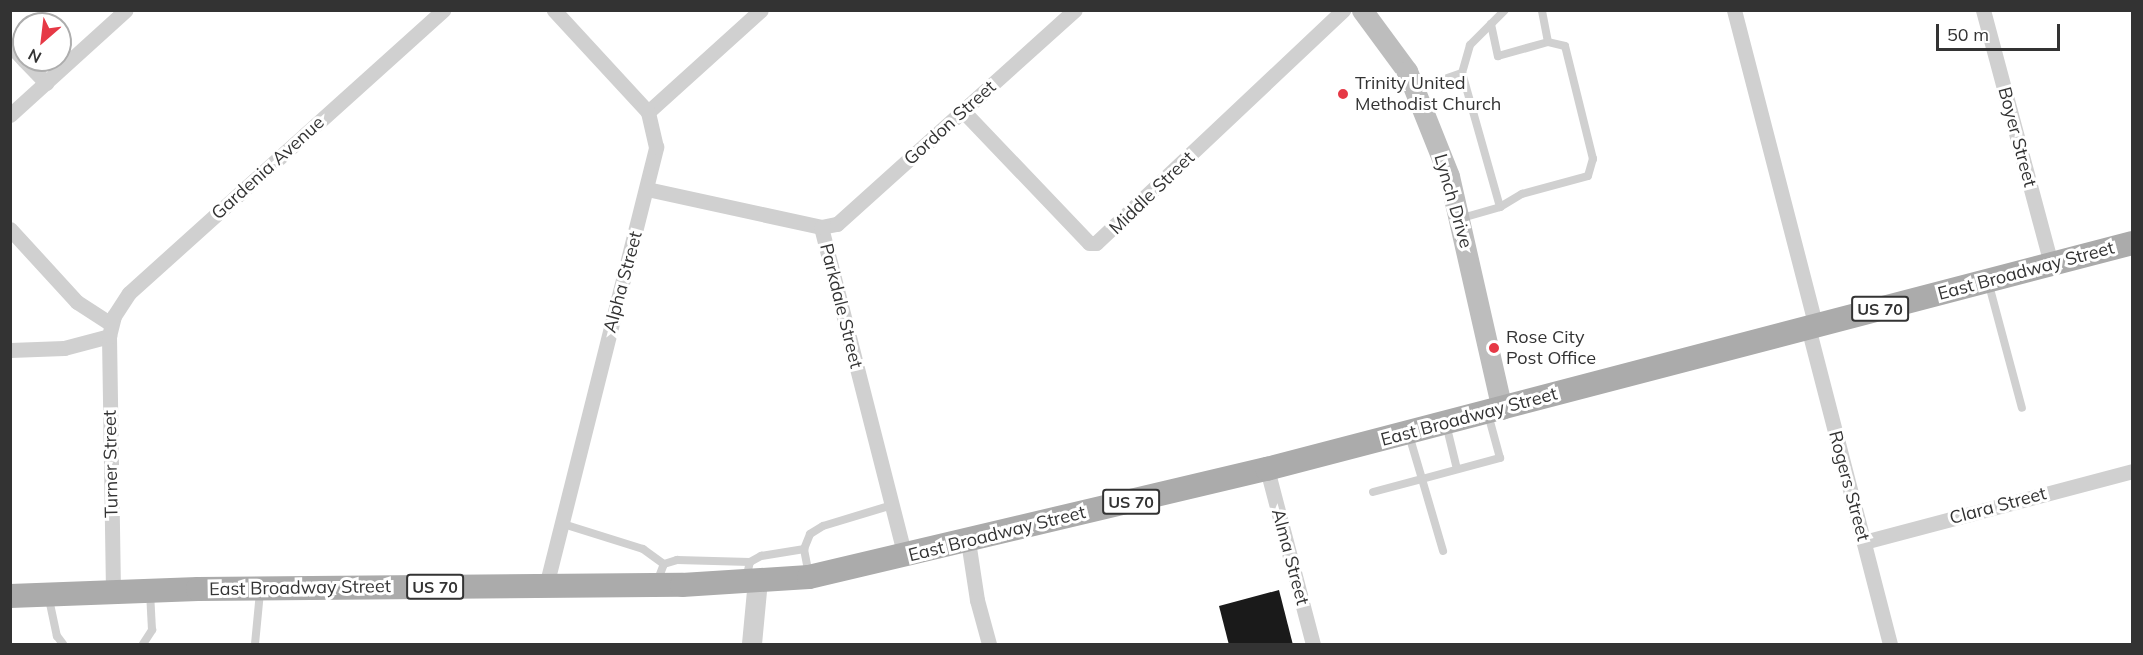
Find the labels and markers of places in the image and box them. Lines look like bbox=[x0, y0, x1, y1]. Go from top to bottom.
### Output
place label: Trinity United Methodist Church bbox=[1355, 73, 1501, 116]
marker: Trinity United Methodist Church bbox=[1336, 87, 1350, 101]
place label: Rose City Post Office bbox=[1506, 327, 1596, 370]
marker: Rose City Post Office bbox=[1487, 341, 1501, 355]

